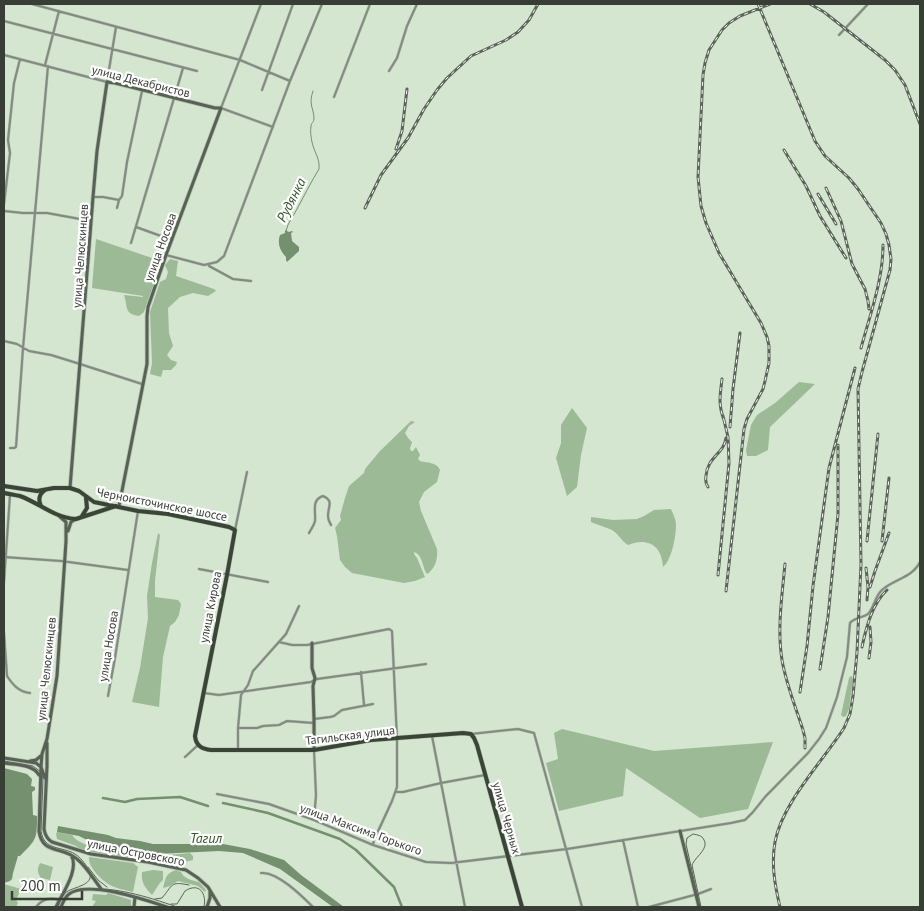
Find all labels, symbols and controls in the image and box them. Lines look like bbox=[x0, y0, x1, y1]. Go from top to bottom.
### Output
street label: улица Декабристов bbox=[90, 62, 192, 100]
water label: Рудянка bbox=[272, 175, 310, 225]
street label: улица Челюскинцев bbox=[69, 203, 91, 309]
street label: улица Носова bbox=[141, 211, 179, 283]
street label: Черноисточинское шоссе bbox=[95, 484, 229, 524]
street label: улица Кирова bbox=[196, 570, 224, 644]
street label: улица Носова bbox=[95, 609, 121, 683]
street label: улица Челюскинцев bbox=[33, 616, 59, 722]
street label: Тагильская улица bbox=[304, 722, 396, 748]
street label: улица Черных bbox=[490, 780, 524, 856]
street label: улица Максима Горького bbox=[298, 800, 424, 858]
water label: Тагил bbox=[190, 829, 222, 847]
street label: улица Островского bbox=[86, 835, 186, 869]
scale bar bbox=[12, 868, 82, 900]
text: 200 m bbox=[20, 876, 61, 895]

